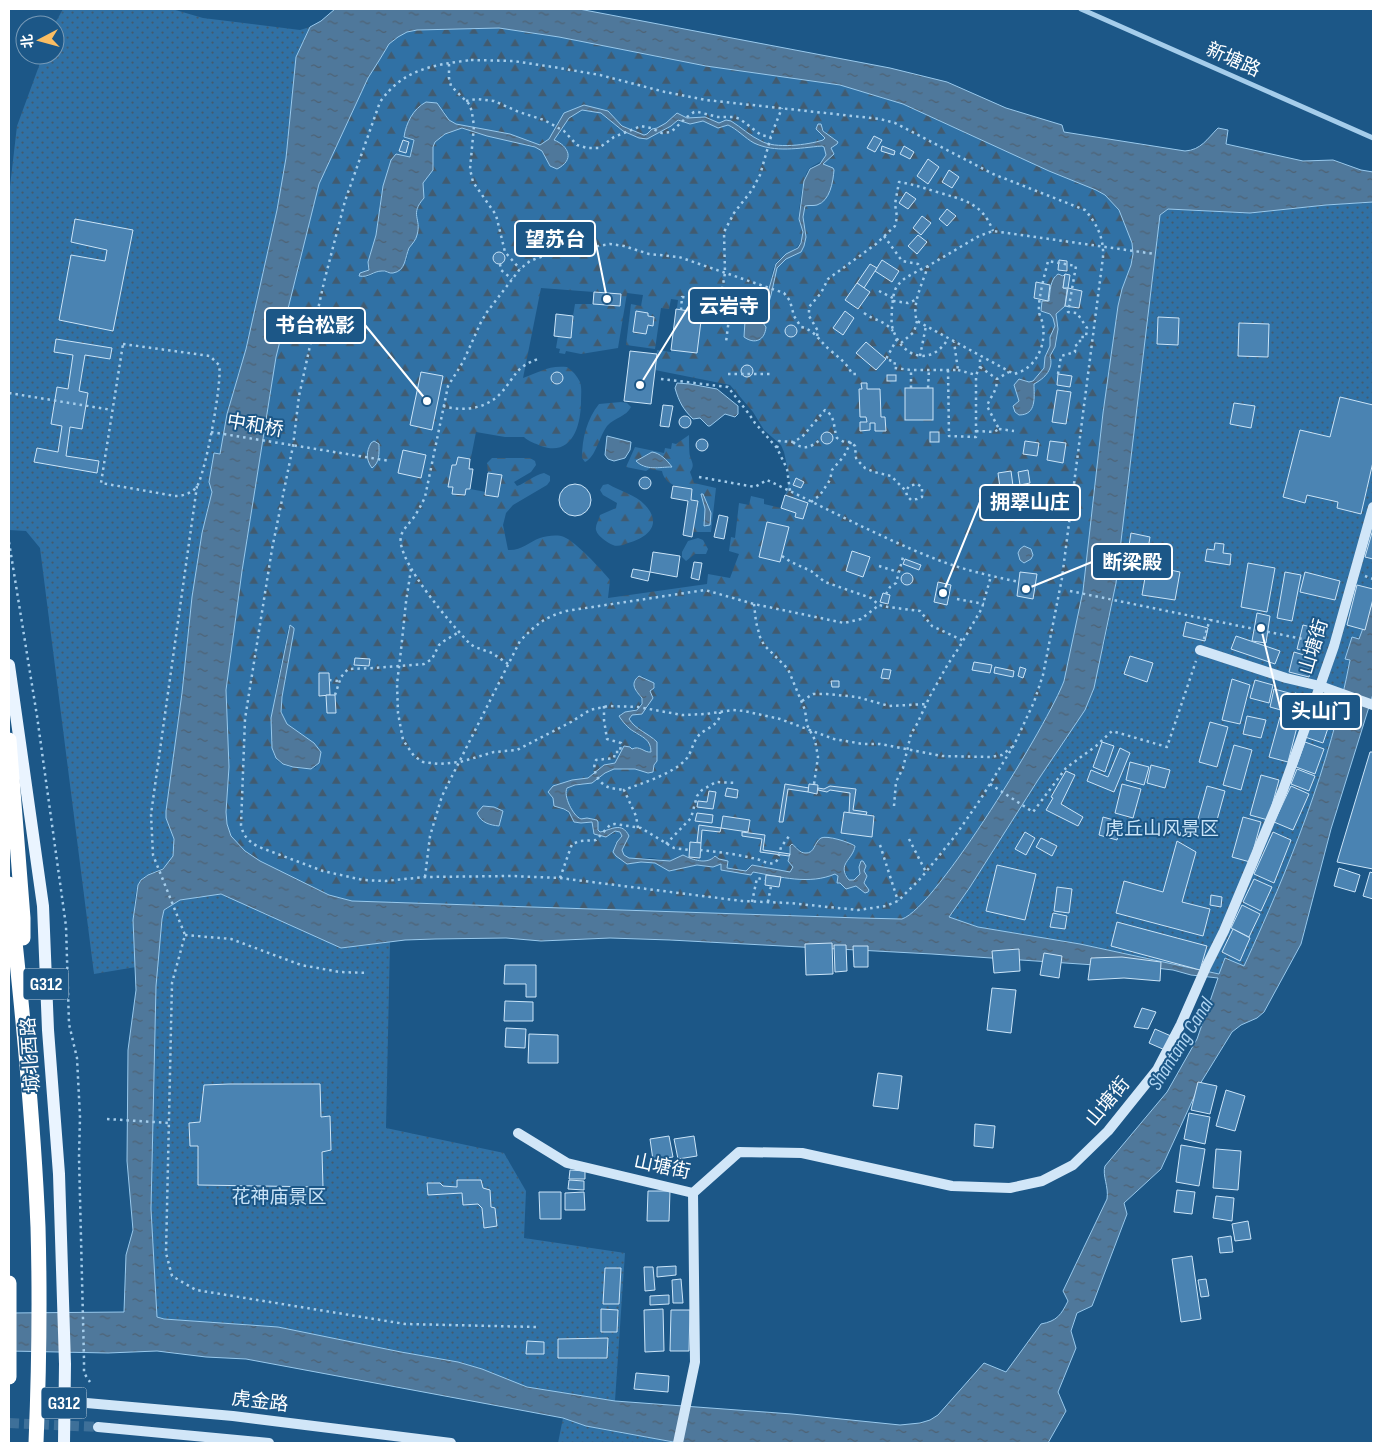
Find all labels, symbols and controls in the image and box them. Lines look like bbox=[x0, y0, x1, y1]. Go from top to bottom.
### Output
north arrow bbox=[15, 15, 65, 65]
text: 北 bbox=[18, 33, 37, 49]
street label: 新塘路 bbox=[1202, 38, 1264, 82]
callout: 望苏台 bbox=[515, 221, 595, 256]
text: 望苏台 bbox=[525, 228, 585, 252]
callout: 云岩寺 bbox=[689, 288, 769, 323]
text: 云岩寺 bbox=[699, 295, 759, 319]
callout: 书台松影 bbox=[265, 308, 365, 343]
text: 书台松影 bbox=[275, 314, 355, 338]
street label: 中和桥 bbox=[225, 410, 285, 442]
callout: 拥翠山庄 bbox=[980, 485, 1080, 520]
text: 拥翠山庄 bbox=[990, 491, 1070, 515]
callout: 断梁殿 bbox=[1092, 544, 1172, 579]
text: 断梁殿 bbox=[1102, 551, 1162, 575]
street label: 山塘街 bbox=[1295, 616, 1333, 678]
callout: 头山门 bbox=[1281, 694, 1361, 729]
text: 头山门 bbox=[1291, 700, 1351, 724]
park label: 虎丘山风景区 bbox=[1105, 818, 1219, 841]
road number: G312 bbox=[23, 969, 68, 1000]
water label: Shantang Canal bbox=[1143, 992, 1220, 1095]
street label: 城北西路 bbox=[17, 1016, 45, 1094]
street label: 山塘街 bbox=[1081, 1073, 1135, 1131]
street label: 山塘街 bbox=[632, 1150, 692, 1184]
park label: 花神庙景区 bbox=[231, 1186, 327, 1209]
street label: 虎金路 bbox=[230, 1387, 290, 1417]
road number: G312 bbox=[42, 1388, 86, 1419]

